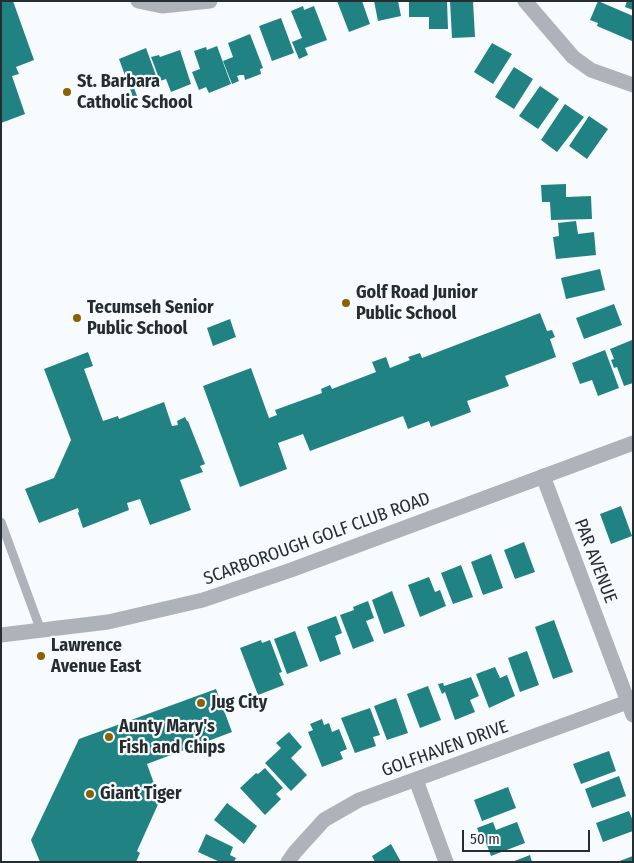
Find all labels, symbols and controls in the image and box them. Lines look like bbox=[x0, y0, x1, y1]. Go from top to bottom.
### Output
place label: St. Barbara Catholic School bbox=[77, 71, 193, 114]
marker: St. Barbara Catholic School bbox=[61, 86, 73, 98]
place label: Golf Road Junior Public School bbox=[356, 282, 477, 324]
place label: Tecumseh Senior Public School bbox=[87, 297, 214, 340]
marker: Golf Road Junior Public School bbox=[340, 297, 352, 309]
marker: Tecumseh Senior Public School bbox=[71, 312, 83, 324]
street label: SCARBOROUGH GOLF CLUB ROAD bbox=[201, 488, 433, 590]
street label: PAR AVENUE bbox=[569, 516, 621, 606]
place label: Lawrence Avenue East bbox=[51, 635, 141, 678]
marker: Lawrence Avenue East bbox=[35, 650, 47, 662]
place label: Jug City bbox=[211, 692, 267, 714]
marker: Jug City bbox=[195, 697, 207, 709]
place label: Aunty Mary's Fish and Chips bbox=[119, 716, 225, 759]
street label: GOLFHAVEN DRIVE bbox=[379, 716, 511, 782]
marker: Aunty Mary's Fish and Chips bbox=[103, 731, 115, 743]
place label: Giant Tiger bbox=[100, 783, 181, 805]
marker: Giant Tiger bbox=[84, 788, 96, 800]
scale bar bbox=[464, 820, 592, 852]
text: 50 m bbox=[470, 830, 500, 848]

